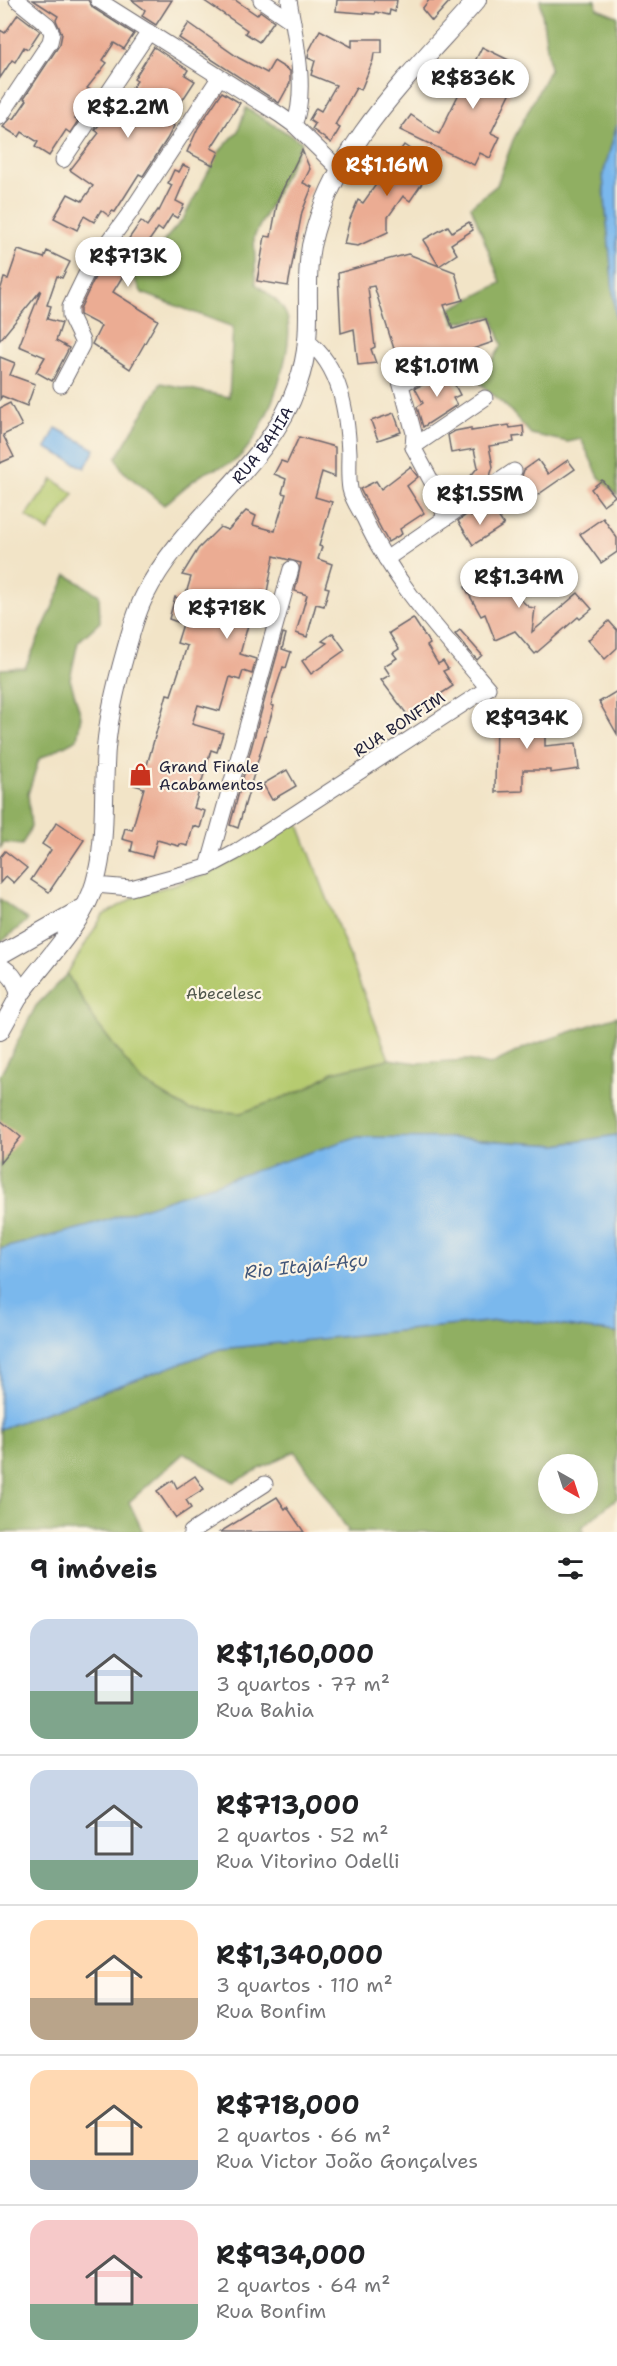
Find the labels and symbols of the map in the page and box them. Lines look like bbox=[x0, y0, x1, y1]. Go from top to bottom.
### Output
pin: R$836K bbox=[424, 59, 522, 110]
pin: R$2.2M bbox=[79, 88, 177, 139]
pin: R$1.16M bbox=[332, 146, 442, 197]
pin: R$713K bbox=[79, 237, 177, 288]
pin: R$1.01M bbox=[382, 347, 492, 398]
street label: RUA BAHIA bbox=[227, 403, 298, 488]
pin: R$1.55M bbox=[425, 475, 535, 526]
pin: R$1.34M bbox=[464, 558, 574, 609]
pin: R$718K bbox=[178, 589, 276, 640]
street label: RUA BONFIM bbox=[350, 687, 449, 762]
pin: R$934K bbox=[478, 699, 576, 750]
place label: Grand Finale Acabamentos bbox=[159, 756, 264, 795]
shop icon: Grand Finale Acabamentos bbox=[128, 762, 154, 788]
park label: Abecelesc bbox=[186, 983, 262, 1004]
water label: Rio Itajaí-Açu bbox=[243, 1248, 369, 1284]
north arrow bbox=[538, 1454, 598, 1514]

